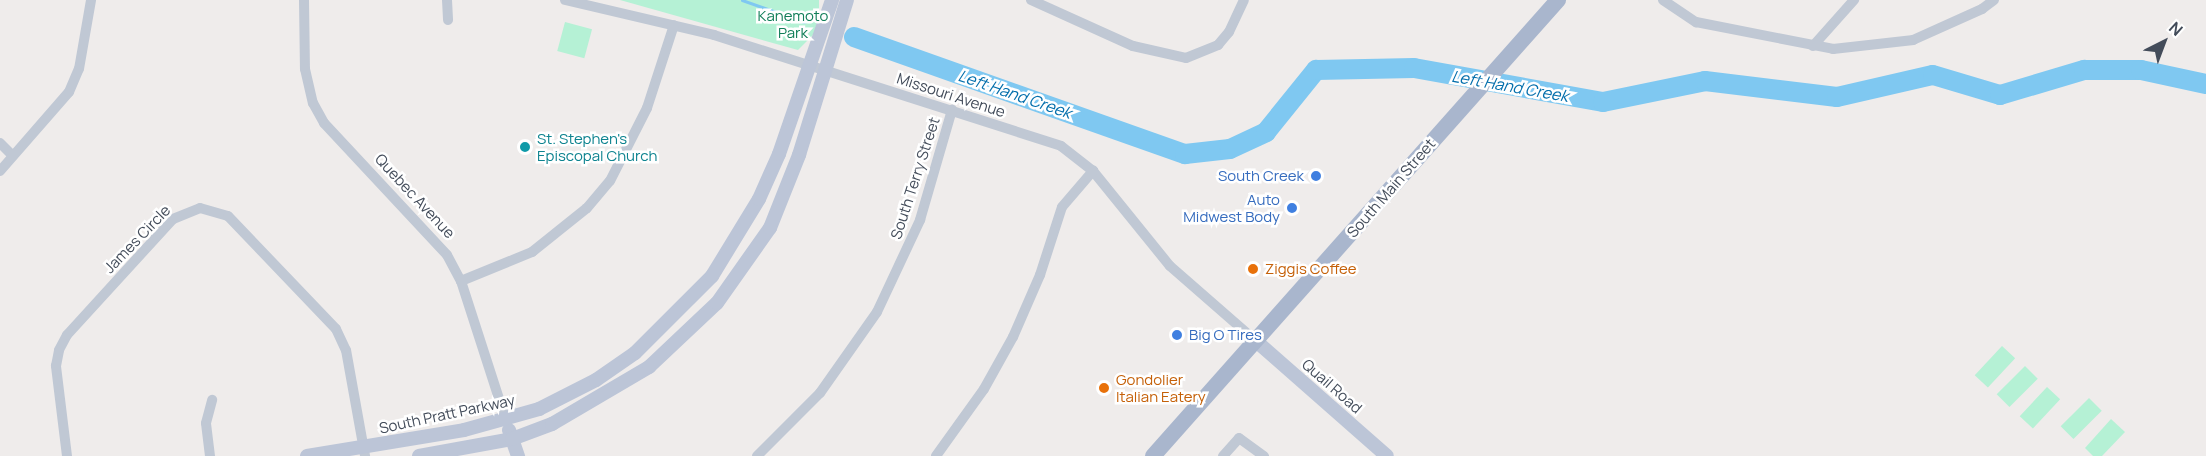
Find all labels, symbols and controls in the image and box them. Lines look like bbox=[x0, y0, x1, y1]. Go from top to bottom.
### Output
park label: Kanemoto Park bbox=[758, 6, 828, 41]
north arrow bbox=[2134, 12, 2194, 72]
text: N bbox=[2164, 17, 2188, 41]
water label: Left Hand Creek bbox=[956, 66, 1074, 122]
water label: Left Hand Creek bbox=[1450, 66, 1570, 106]
street label: Missouri Avenue bbox=[895, 69, 1007, 121]
street label: South Terry Street bbox=[887, 115, 943, 241]
place label: St. Stephen's Episcopal Church bbox=[537, 129, 657, 164]
street label: South Main Street bbox=[1343, 135, 1439, 241]
marker: St. Stephen's Episcopal Church bbox=[518, 140, 532, 154]
street label: Quebec Avenue bbox=[371, 150, 459, 242]
place label: South Creek bbox=[1218, 167, 1304, 185]
marker: South Creek bbox=[1309, 169, 1323, 183]
place label: Auto Midwest Body bbox=[1183, 190, 1280, 225]
street label: James Circle bbox=[100, 201, 174, 277]
marker: Auto Midwest Body bbox=[1285, 201, 1299, 215]
place label: Ziggis Coffee bbox=[1265, 260, 1357, 278]
marker: Ziggis Coffee bbox=[1246, 262, 1260, 276]
place label: Big O Tires bbox=[1189, 326, 1262, 344]
marker: Big O Tires bbox=[1170, 328, 1184, 342]
street label: Quail Road bbox=[1298, 355, 1366, 417]
place label: Gondolier Italian Eatery bbox=[1116, 370, 1206, 405]
marker: Gondolier Italian Eatery bbox=[1097, 381, 1111, 395]
street label: South Pratt Parkway bbox=[377, 391, 517, 437]

